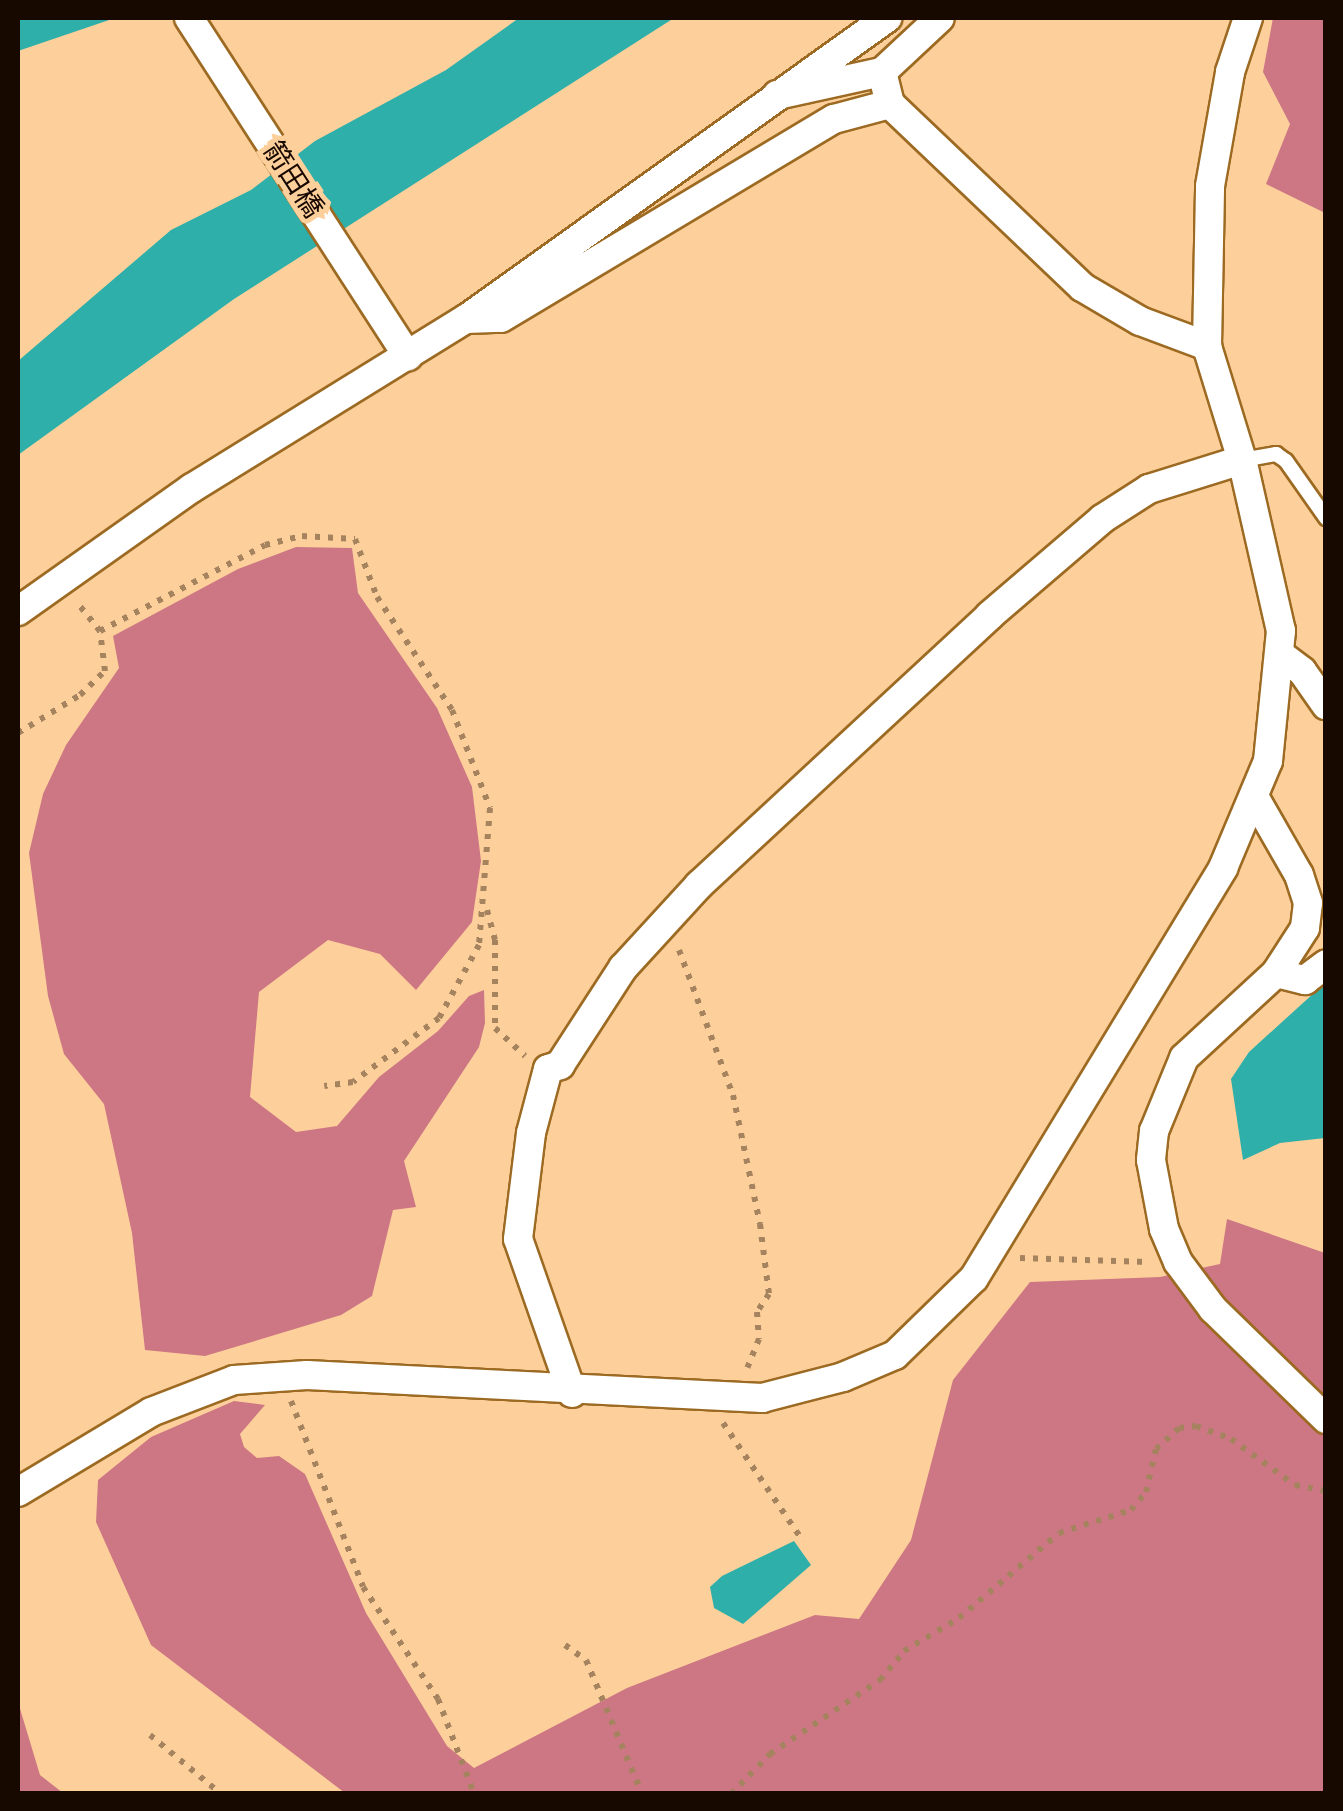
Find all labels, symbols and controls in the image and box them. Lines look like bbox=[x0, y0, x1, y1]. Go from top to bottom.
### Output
street label: 箭田橋 bbox=[257, 135, 331, 223]

